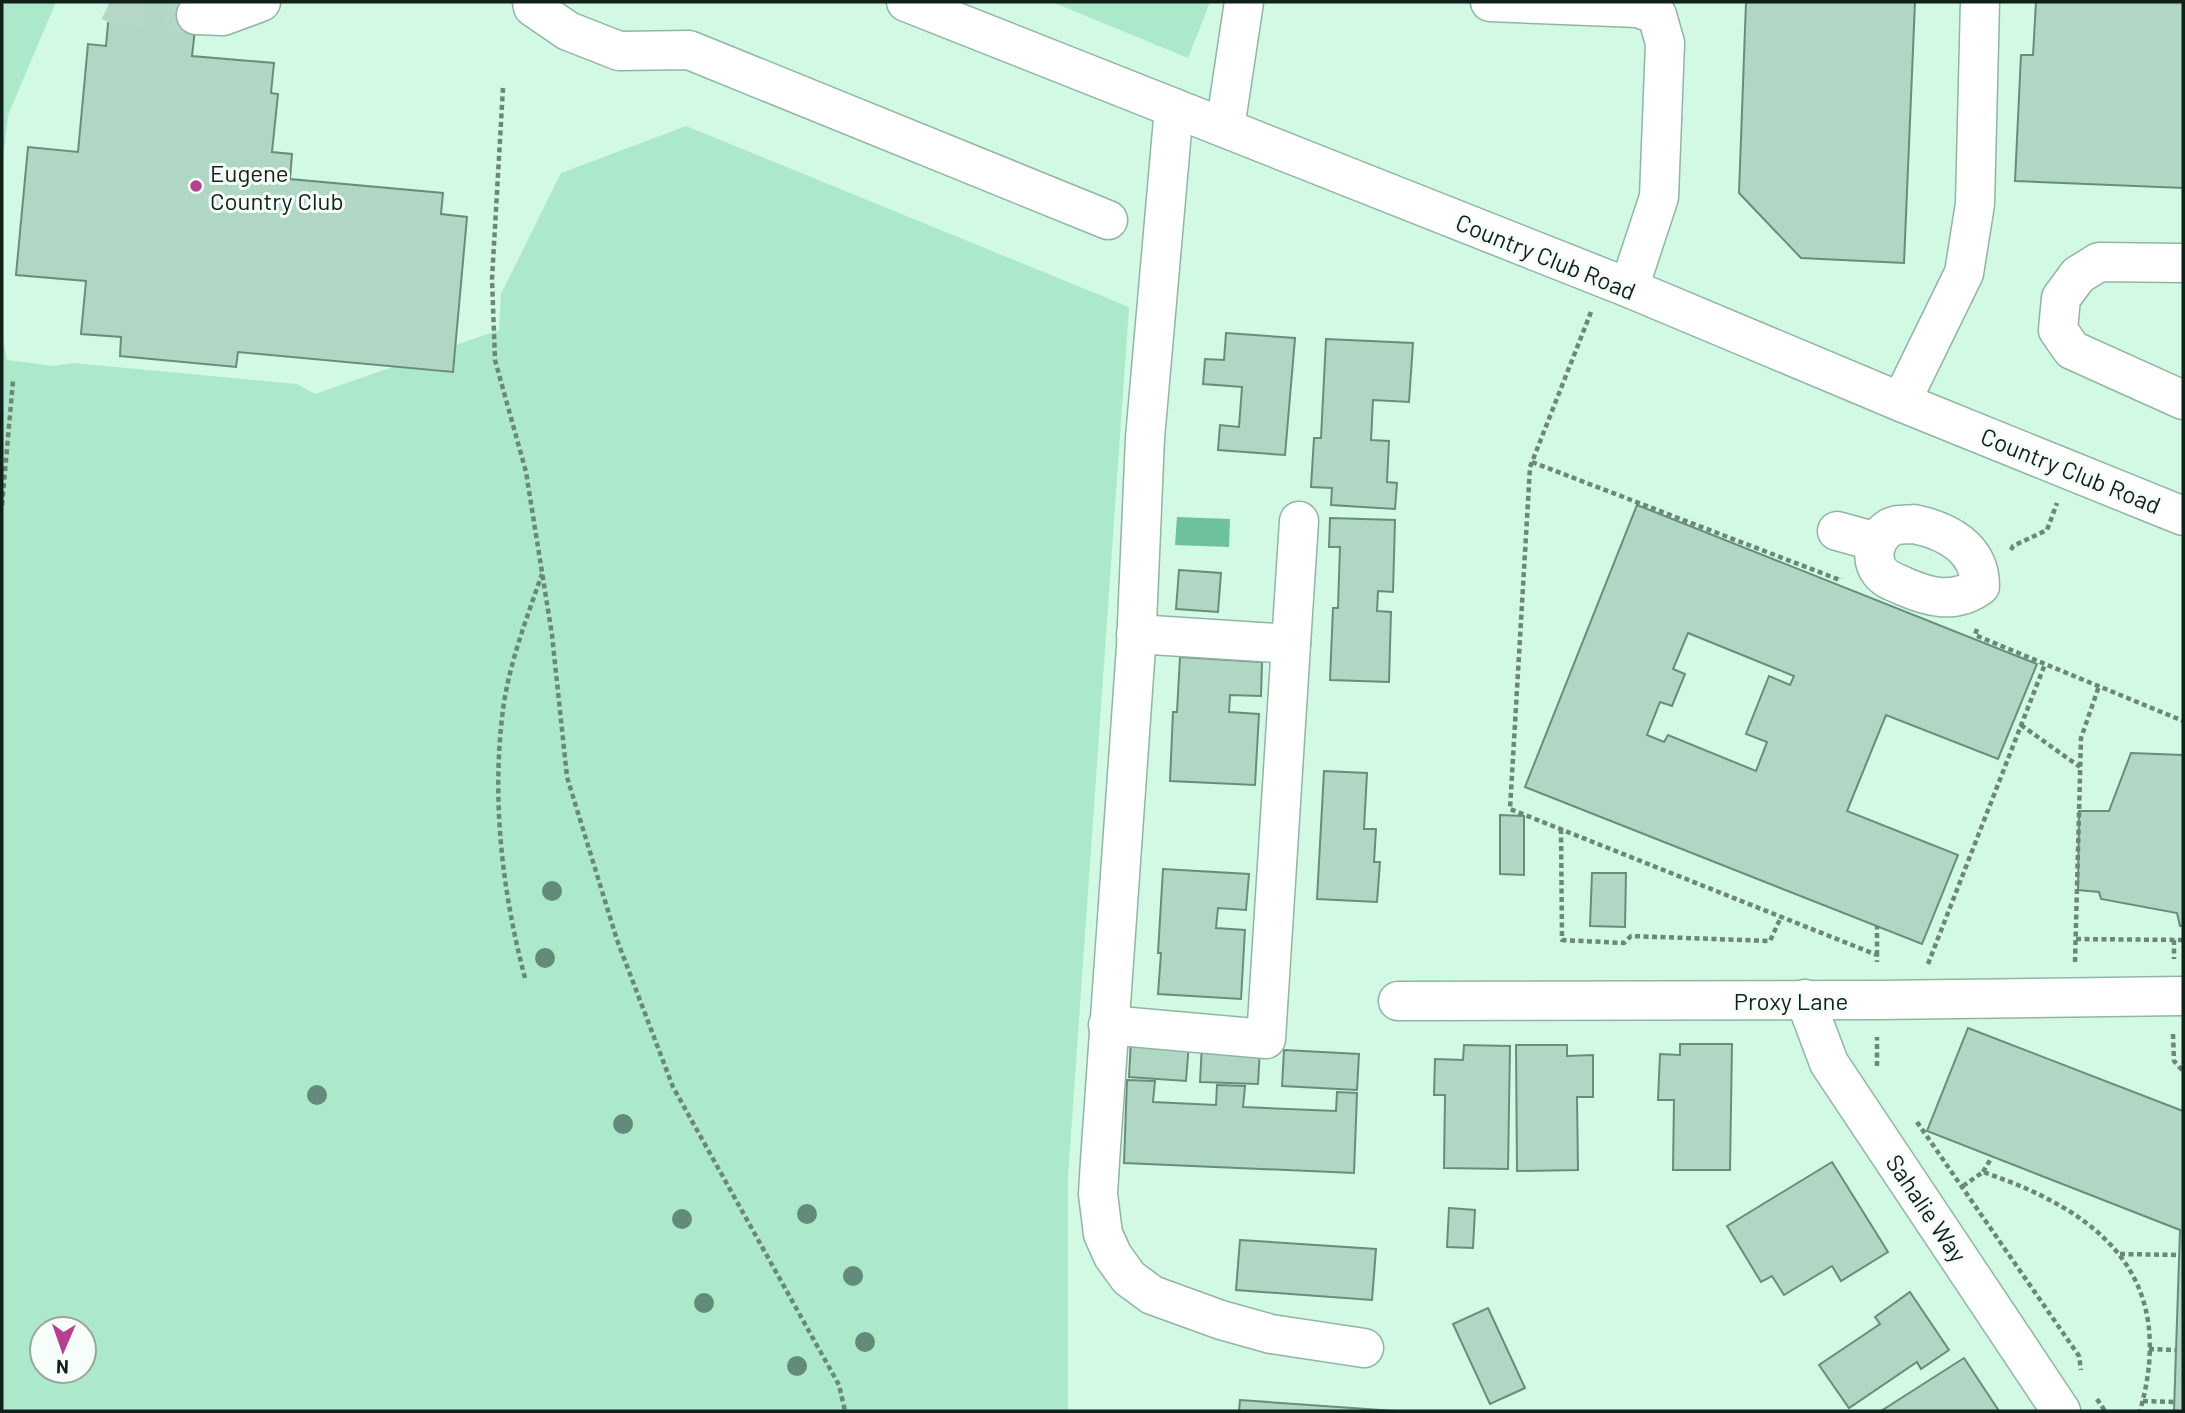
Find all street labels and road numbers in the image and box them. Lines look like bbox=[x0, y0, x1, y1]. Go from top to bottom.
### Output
street label: Country Club Road bbox=[1452, 207, 1640, 305]
street label: Country Club Road bbox=[1977, 421, 2165, 519]
street label: Proxy Lane bbox=[1734, 986, 1848, 1015]
street label: Sahalie Way bbox=[1880, 1149, 1974, 1267]

